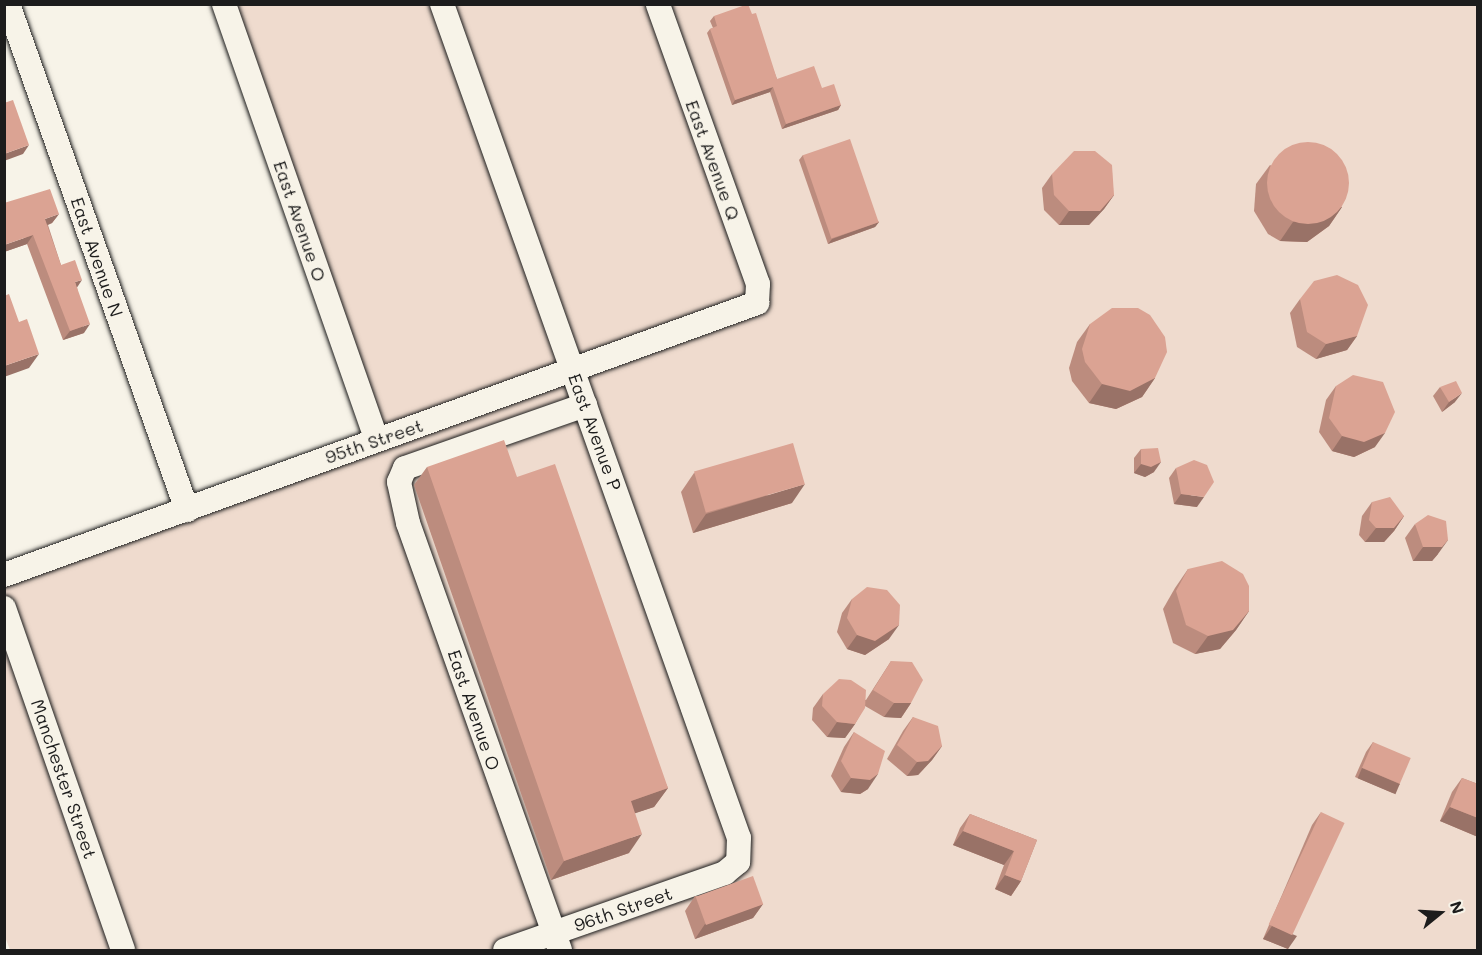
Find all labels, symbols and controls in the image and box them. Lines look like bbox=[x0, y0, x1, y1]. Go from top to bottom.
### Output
street label: East Avenue Q bbox=[681, 97, 745, 223]
street label: East Avenue O bbox=[269, 158, 331, 284]
street label: East Avenue N bbox=[66, 194, 128, 320]
street label: East Avenue P bbox=[564, 371, 626, 493]
street label: 95th Street bbox=[322, 414, 426, 468]
street label: East Avenue O bbox=[443, 647, 505, 773]
street label: Manchester Street bbox=[27, 696, 101, 862]
street label: 96th Street bbox=[571, 882, 675, 936]
north arrow bbox=[1410, 883, 1470, 943]
text: N bbox=[1446, 898, 1469, 916]

